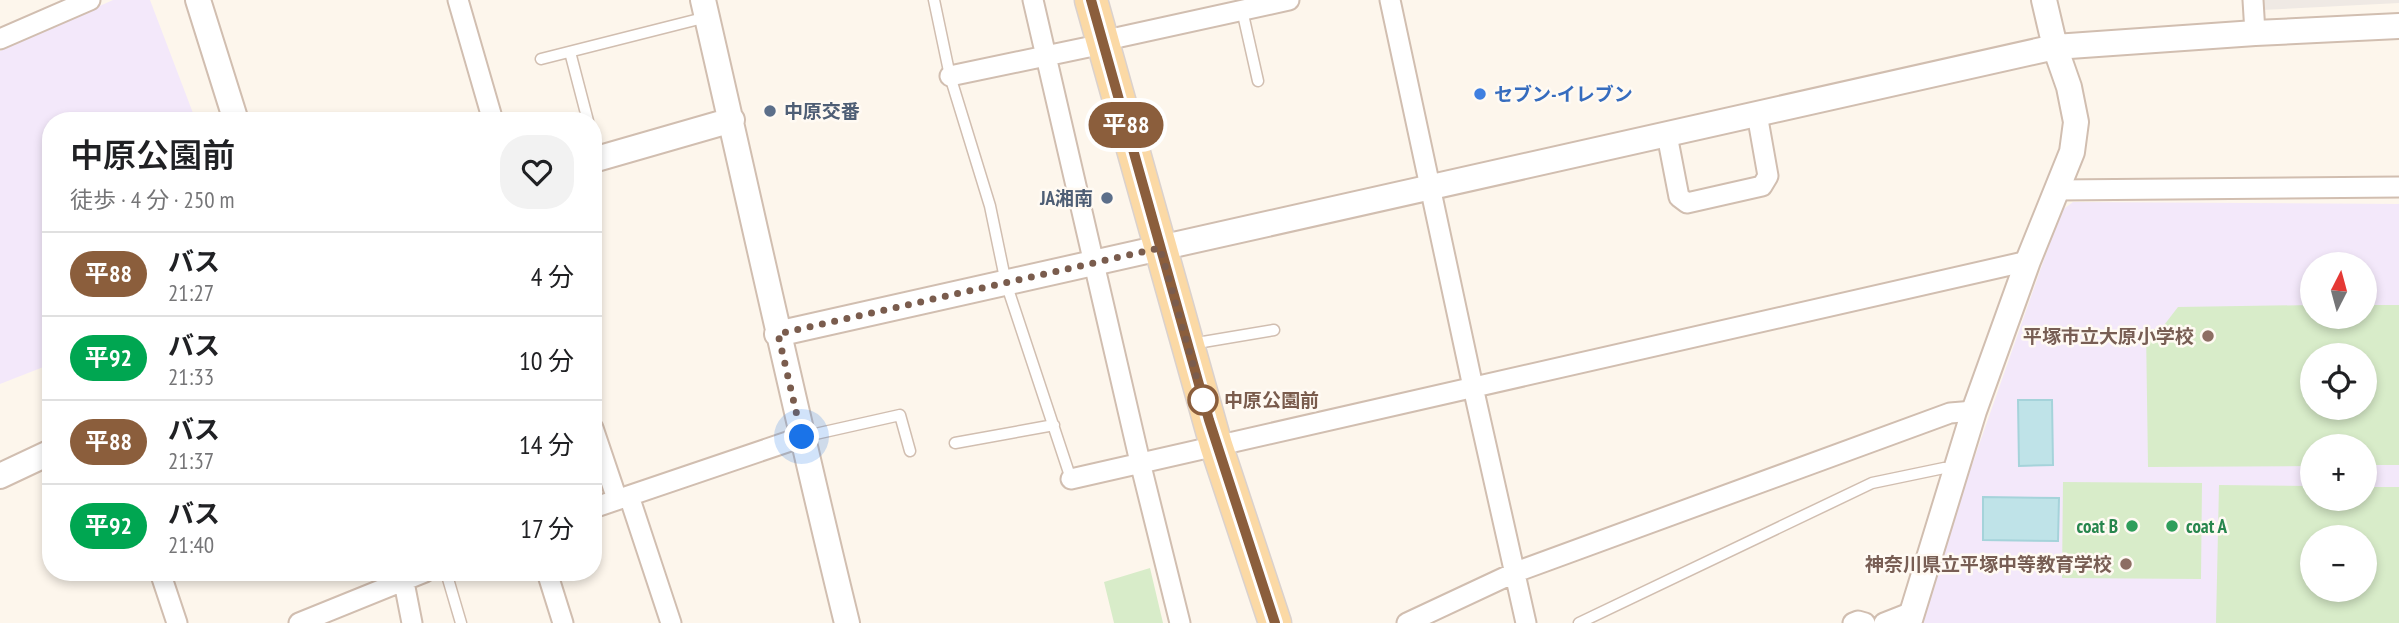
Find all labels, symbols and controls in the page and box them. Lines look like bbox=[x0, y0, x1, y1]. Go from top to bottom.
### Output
place label: セブン-イレブン bbox=[1494, 82, 1633, 106]
marker: セブン-イレブン bbox=[1472, 86, 1488, 102]
place label: 中原交番 bbox=[784, 99, 860, 123]
line badge: 平88 bbox=[1086, 102, 1166, 148]
marker: 中原交番 bbox=[762, 103, 778, 119]
text: 平88 bbox=[1103, 109, 1149, 140]
text: 中原公園前 bbox=[70, 133, 235, 176]
button: heart bbox=[500, 135, 574, 209]
text: 徒歩 · 4 分 · 250 m bbox=[70, 185, 234, 214]
place label: JA湘南 bbox=[1039, 186, 1093, 210]
marker: JA湘南 bbox=[1099, 190, 1115, 206]
text: バス bbox=[168, 245, 220, 278]
north arrow bbox=[2300, 252, 2376, 329]
map controls bbox=[2300, 252, 2377, 602]
text: 平88 bbox=[85, 258, 132, 289]
text: 4 分 bbox=[531, 260, 574, 293]
text: 21:27 bbox=[168, 278, 214, 307]
place label: 平塚市立大原小学校 bbox=[2023, 324, 2194, 348]
marker: 平塚市立大原小学校 bbox=[2200, 328, 2216, 344]
text: バス bbox=[168, 329, 220, 362]
text: 平92 bbox=[85, 342, 132, 373]
button: locate bbox=[2300, 343, 2377, 420]
text: 10 分 bbox=[519, 344, 574, 377]
text: 21:33 bbox=[168, 362, 214, 391]
marker: 中原公園前 bbox=[1188, 385, 1218, 415]
place label: 中原公園前 bbox=[1224, 388, 1319, 412]
text: バス bbox=[168, 413, 220, 446]
your location bbox=[784, 419, 819, 454]
text: 平88 bbox=[85, 426, 132, 457]
text: 14 分 bbox=[519, 428, 574, 461]
button: + bbox=[2300, 434, 2377, 511]
text: 21:37 bbox=[168, 446, 214, 475]
text: バス bbox=[168, 497, 220, 530]
text: 平92 bbox=[85, 510, 132, 541]
text: 17 分 bbox=[520, 512, 574, 545]
place label: coat B bbox=[2077, 514, 2118, 538]
place label: coat A bbox=[2186, 514, 2227, 538]
marker: coat B bbox=[2124, 518, 2140, 534]
marker: coat A bbox=[2164, 518, 2180, 534]
button: − bbox=[2300, 525, 2377, 602]
text: 21:40 bbox=[168, 530, 214, 559]
place label: 神奈川県立平塚中等教育学校 bbox=[1865, 552, 2112, 576]
marker: 神奈川県立平塚中等教育学校 bbox=[2118, 556, 2134, 572]

